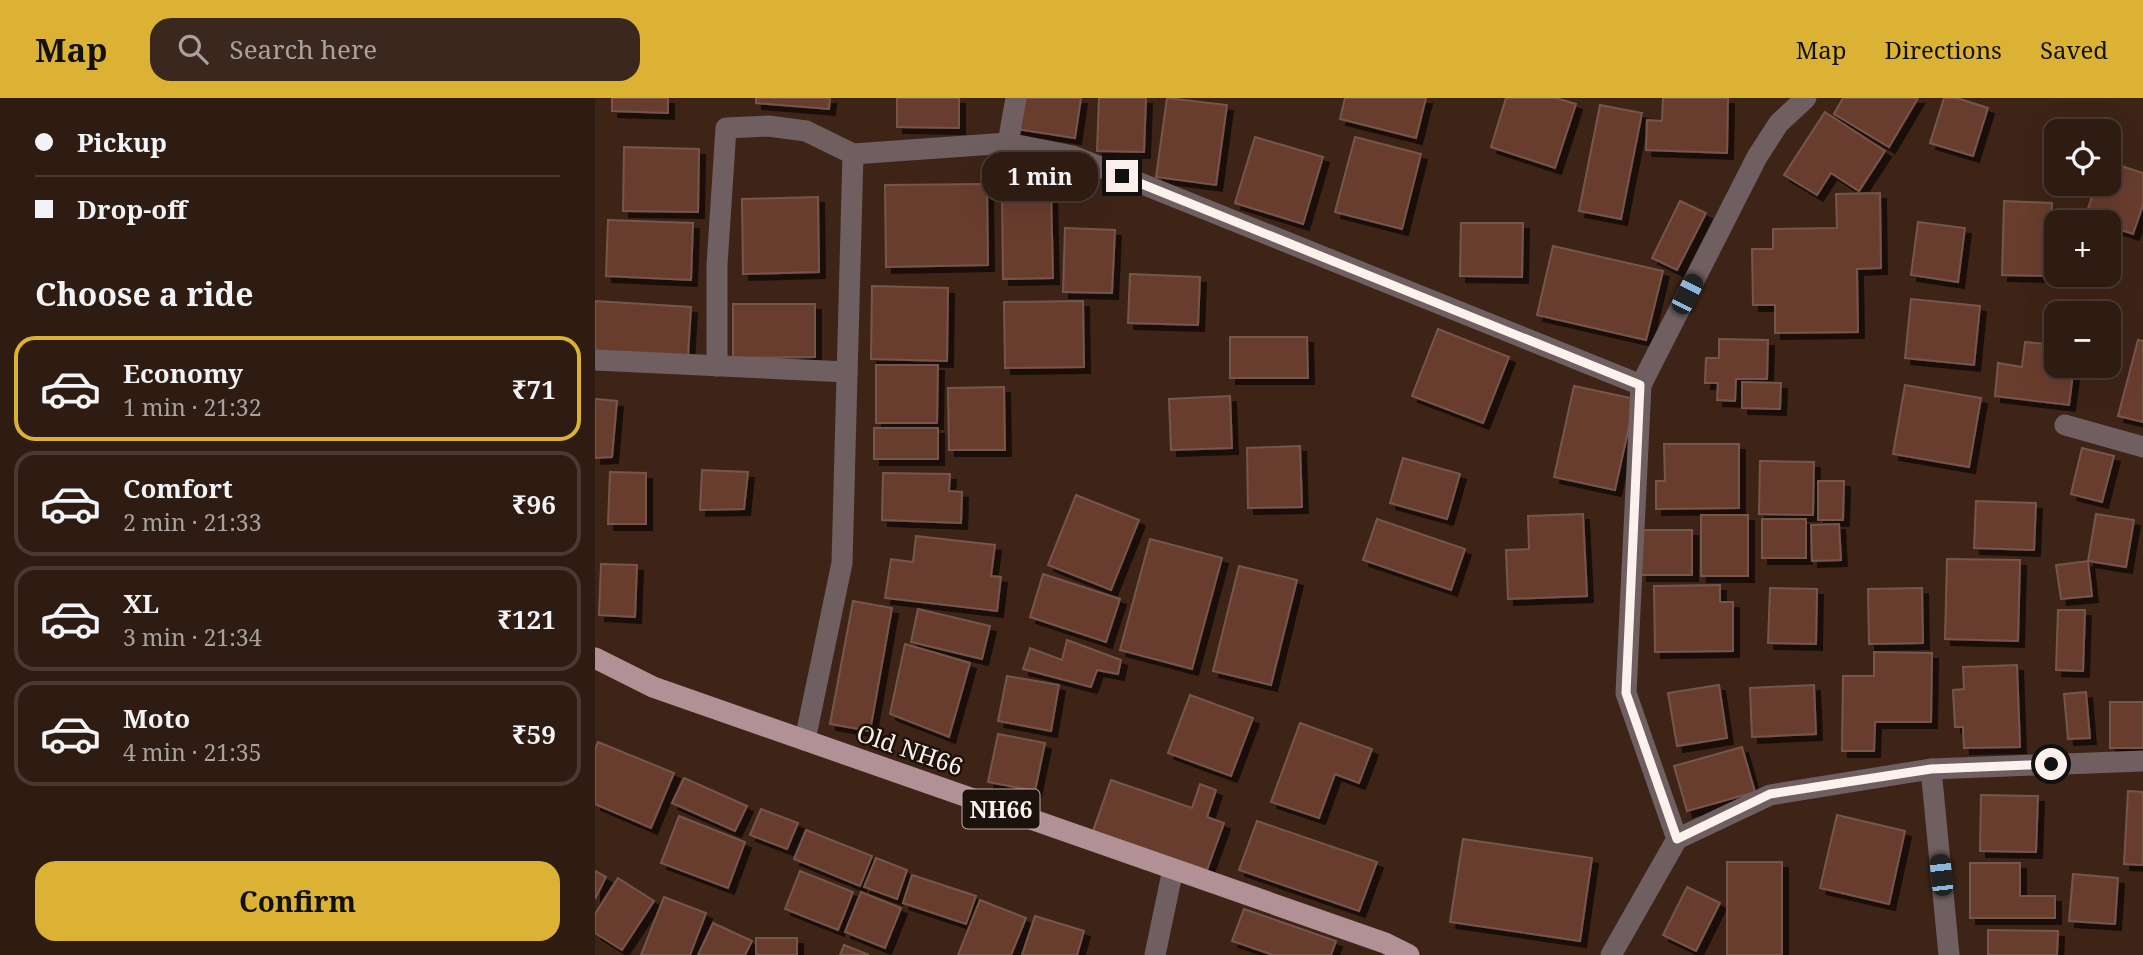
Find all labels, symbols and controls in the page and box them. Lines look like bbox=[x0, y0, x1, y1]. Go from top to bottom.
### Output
search box bbox=[150, 18, 640, 81]
text: Map bbox=[35, 27, 108, 72]
icon: search bbox=[174, 30, 212, 68]
text: Search here bbox=[230, 31, 377, 67]
text: Map bbox=[1796, 33, 1847, 66]
text: Directions bbox=[1885, 33, 2002, 66]
text: Saved bbox=[2040, 33, 2108, 66]
map controls bbox=[2044, 119, 2121, 378]
button: locate bbox=[2044, 119, 2121, 196]
text: Pickup bbox=[77, 124, 167, 160]
callout: 1 min bbox=[982, 152, 1098, 200]
text: 1 min bbox=[1007, 160, 1073, 192]
route end bbox=[1106, 160, 1138, 192]
text: Drop-off bbox=[77, 191, 187, 227]
button: + bbox=[2044, 210, 2121, 287]
car bbox=[1669, 271, 1706, 317]
text: Choose a ride bbox=[35, 272, 254, 315]
button: − bbox=[2044, 301, 2121, 378]
text: Economy bbox=[123, 355, 243, 391]
icon: car bbox=[39, 357, 102, 420]
text: ₹71 bbox=[512, 371, 556, 407]
text: 1 min · 21:32 bbox=[123, 391, 261, 423]
text: Comfort bbox=[123, 470, 233, 506]
icon: car bbox=[39, 472, 102, 535]
text: ₹96 bbox=[512, 486, 556, 522]
text: 2 min · 21:33 bbox=[123, 506, 261, 538]
text: XL bbox=[123, 585, 159, 621]
icon: car bbox=[39, 587, 102, 650]
text: ₹121 bbox=[497, 601, 556, 637]
text: 3 min · 21:34 bbox=[123, 621, 261, 653]
text: Moto bbox=[123, 700, 190, 736]
icon: car bbox=[39, 702, 102, 765]
street label: Old NH66 bbox=[852, 715, 968, 783]
text: ₹59 bbox=[512, 716, 556, 752]
text: 4 min · 21:35 bbox=[123, 736, 261, 768]
route start bbox=[2035, 748, 2067, 780]
road number: NH66 bbox=[963, 790, 1039, 828]
car bbox=[1929, 853, 1954, 897]
button: Confirm bbox=[35, 861, 560, 941]

